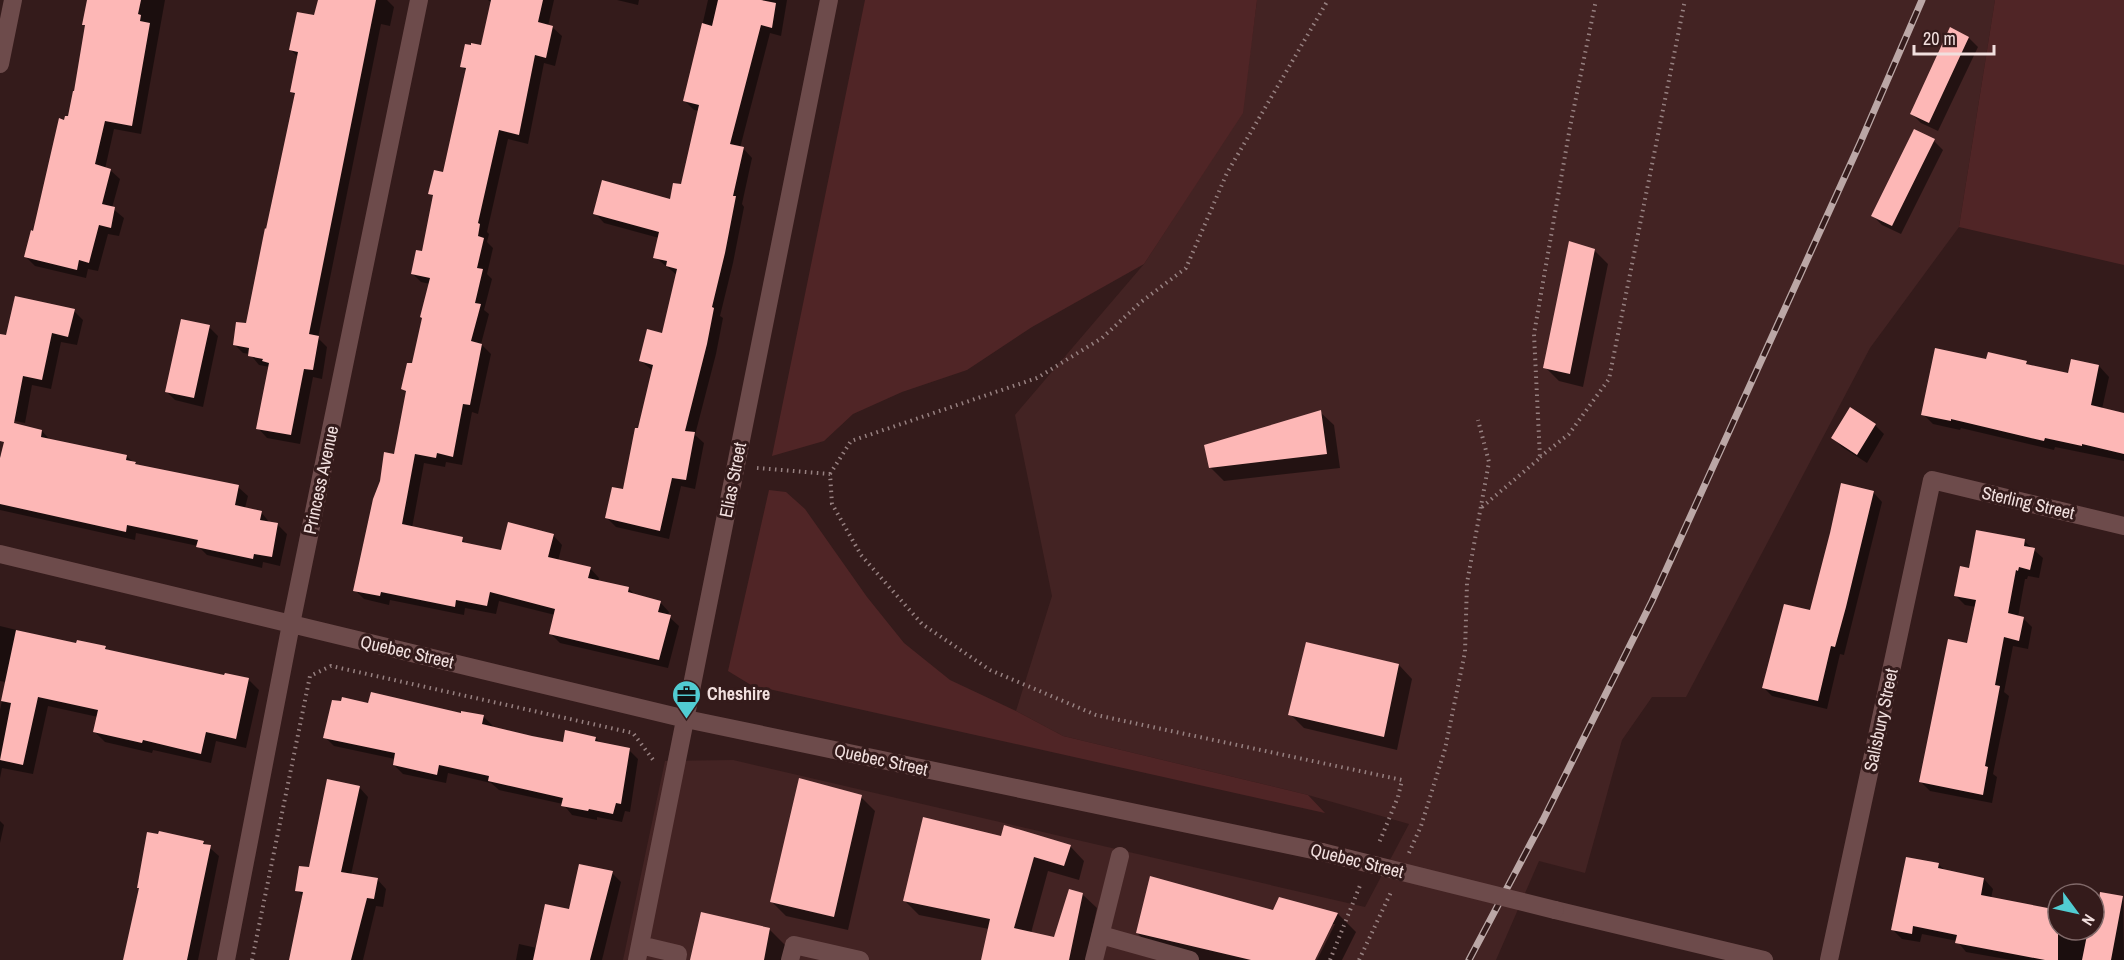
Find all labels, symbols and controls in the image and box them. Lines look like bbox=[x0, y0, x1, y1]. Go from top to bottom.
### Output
scale bar bbox=[1914, 18, 1994, 56]
text: 20 m bbox=[1923, 26, 1956, 51]
street label: Princess Avenue bbox=[297, 423, 344, 537]
street label: Elias Street bbox=[713, 440, 752, 520]
street label: Sterling Street bbox=[1979, 480, 2077, 525]
street label: Quebec Street bbox=[358, 629, 456, 674]
street label: Salisbury Street bbox=[1857, 666, 1904, 774]
office icon: Cheshire bbox=[670, 678, 702, 720]
place label: Cheshire bbox=[707, 681, 770, 706]
street label: Quebec Street bbox=[832, 737, 930, 782]
street label: Quebec Street bbox=[1308, 837, 1406, 884]
north arrow bbox=[2046, 882, 2106, 942]
text: N bbox=[2077, 910, 2100, 930]

